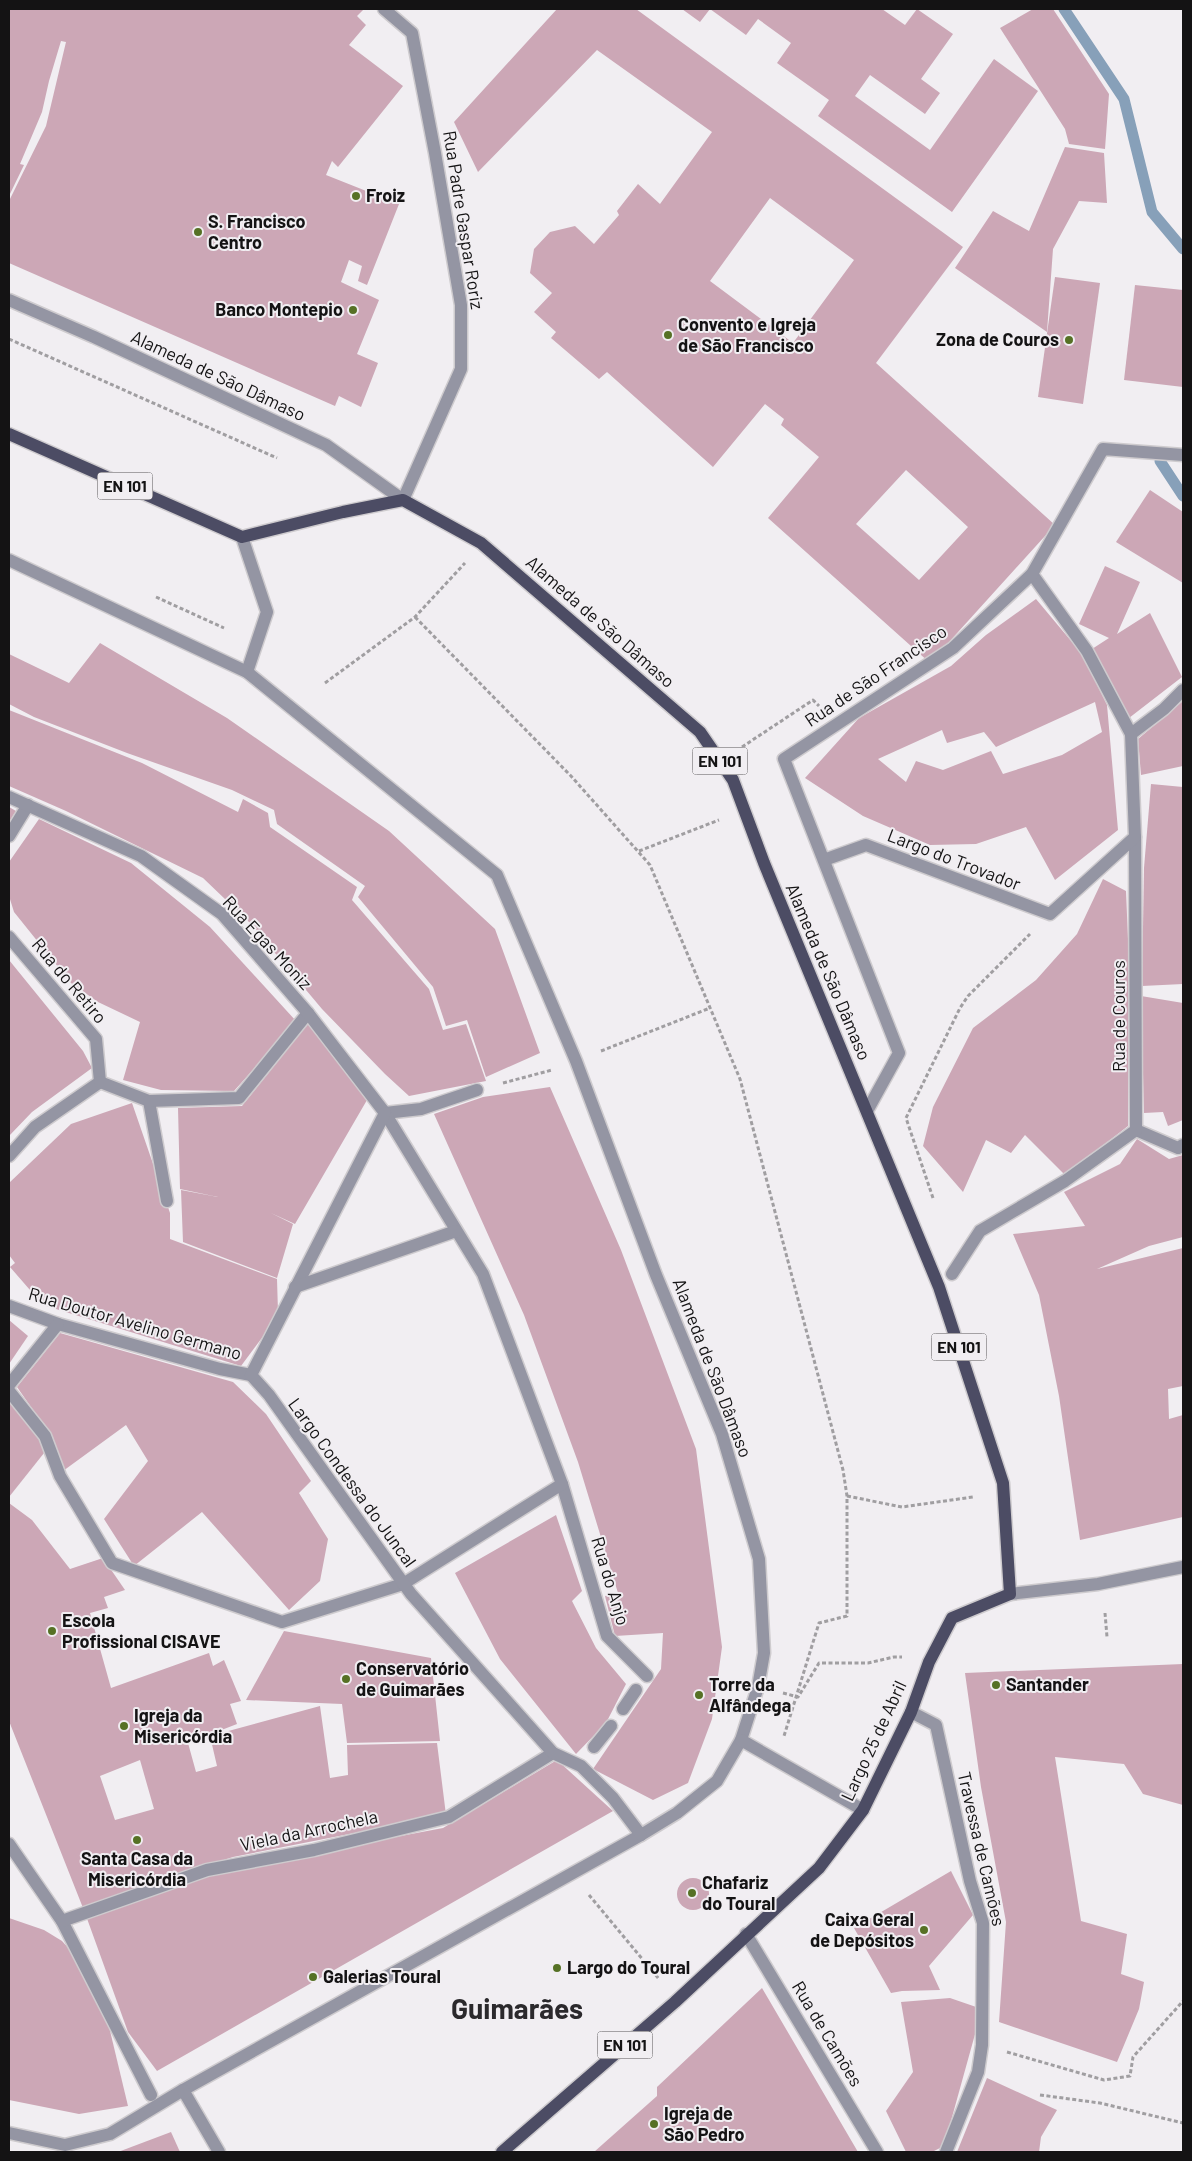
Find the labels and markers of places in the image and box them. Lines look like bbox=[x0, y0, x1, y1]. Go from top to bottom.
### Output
place label: Froiz bbox=[366, 184, 405, 206]
marker: Froiz bbox=[350, 190, 362, 202]
place label: S. Francisco Centro bbox=[208, 210, 306, 253]
marker: S. Francisco Centro bbox=[192, 226, 204, 238]
place label: Banco Montepio bbox=[215, 298, 343, 320]
marker: Banco Montepio bbox=[347, 304, 359, 316]
place label: Convento e Igreja de São Francisco bbox=[678, 313, 816, 356]
place label: Zona de Couros bbox=[936, 328, 1059, 350]
marker: Convento e Igreja de São Francisco bbox=[662, 329, 674, 341]
marker: Zona de Couros bbox=[1063, 334, 1075, 346]
place label: Escola Profissional CISAVE bbox=[62, 1609, 221, 1652]
marker: Escola Profissional CISAVE bbox=[46, 1625, 58, 1637]
place label: Conservatório de Guimarães bbox=[356, 1657, 469, 1700]
marker: Conservatório de Guimarães bbox=[340, 1673, 352, 1685]
place label: Torre da Alfândega bbox=[709, 1673, 791, 1716]
place label: Santander bbox=[1006, 1673, 1089, 1695]
marker: Santander bbox=[990, 1679, 1002, 1691]
marker: Torre da Alfândega bbox=[693, 1689, 705, 1701]
place label: Igreja da Misericórdia bbox=[134, 1704, 232, 1747]
marker: Igreja da Misericórdia bbox=[118, 1720, 130, 1732]
marker: Santa Casa da Misericórdia bbox=[131, 1834, 143, 1846]
place label: Santa Casa da Misericórdia bbox=[81, 1847, 193, 1890]
place label: Chafariz do Toural bbox=[702, 1871, 775, 1914]
marker: Chafariz do Toural bbox=[686, 1887, 698, 1899]
place label: Caixa Geral de Depósitos bbox=[810, 1908, 914, 1951]
marker: Caixa Geral de Depósitos bbox=[918, 1924, 930, 1936]
place label: Largo do Toural bbox=[567, 1956, 690, 1978]
marker: Largo do Toural bbox=[551, 1962, 563, 1974]
place label: Galerias Toural bbox=[323, 1965, 441, 1987]
marker: Galerias Toural bbox=[307, 1971, 319, 1983]
place label: Igreja de São Pedro bbox=[664, 2102, 745, 2145]
marker: Igreja de São Pedro bbox=[648, 2118, 660, 2130]

